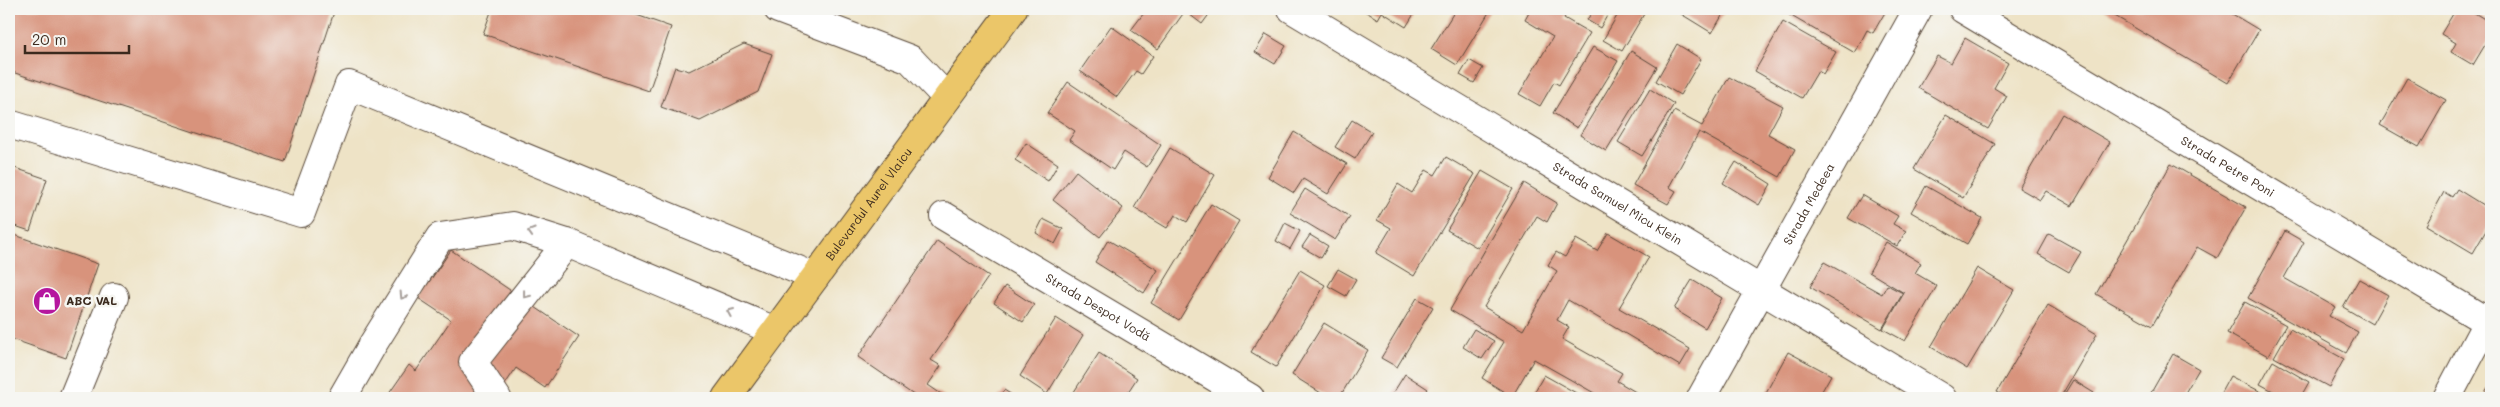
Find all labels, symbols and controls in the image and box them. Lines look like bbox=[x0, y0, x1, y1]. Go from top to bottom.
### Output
scale bar bbox=[25, 22, 129, 54]
text: 20 m bbox=[32, 29, 66, 49]
street label: Strada Petre Poni bbox=[2178, 132, 2278, 200]
street label: Bulevardul Aurel Vlaicu bbox=[821, 144, 915, 263]
street label: Strada Samuel Micu Klein bbox=[1550, 158, 1685, 248]
street label: Strada Medeea bbox=[1779, 160, 1838, 247]
one-way arrow bbox=[528, 227, 536, 237]
street label: Strada Despot Vodă bbox=[1043, 269, 1154, 344]
shop icon: ABC VAL bbox=[32, 286, 62, 316]
one-way arrow bbox=[523, 289, 532, 299]
one-way arrow bbox=[400, 290, 409, 300]
place label: ABC VAL bbox=[66, 292, 117, 308]
one-way arrow bbox=[727, 308, 735, 318]

